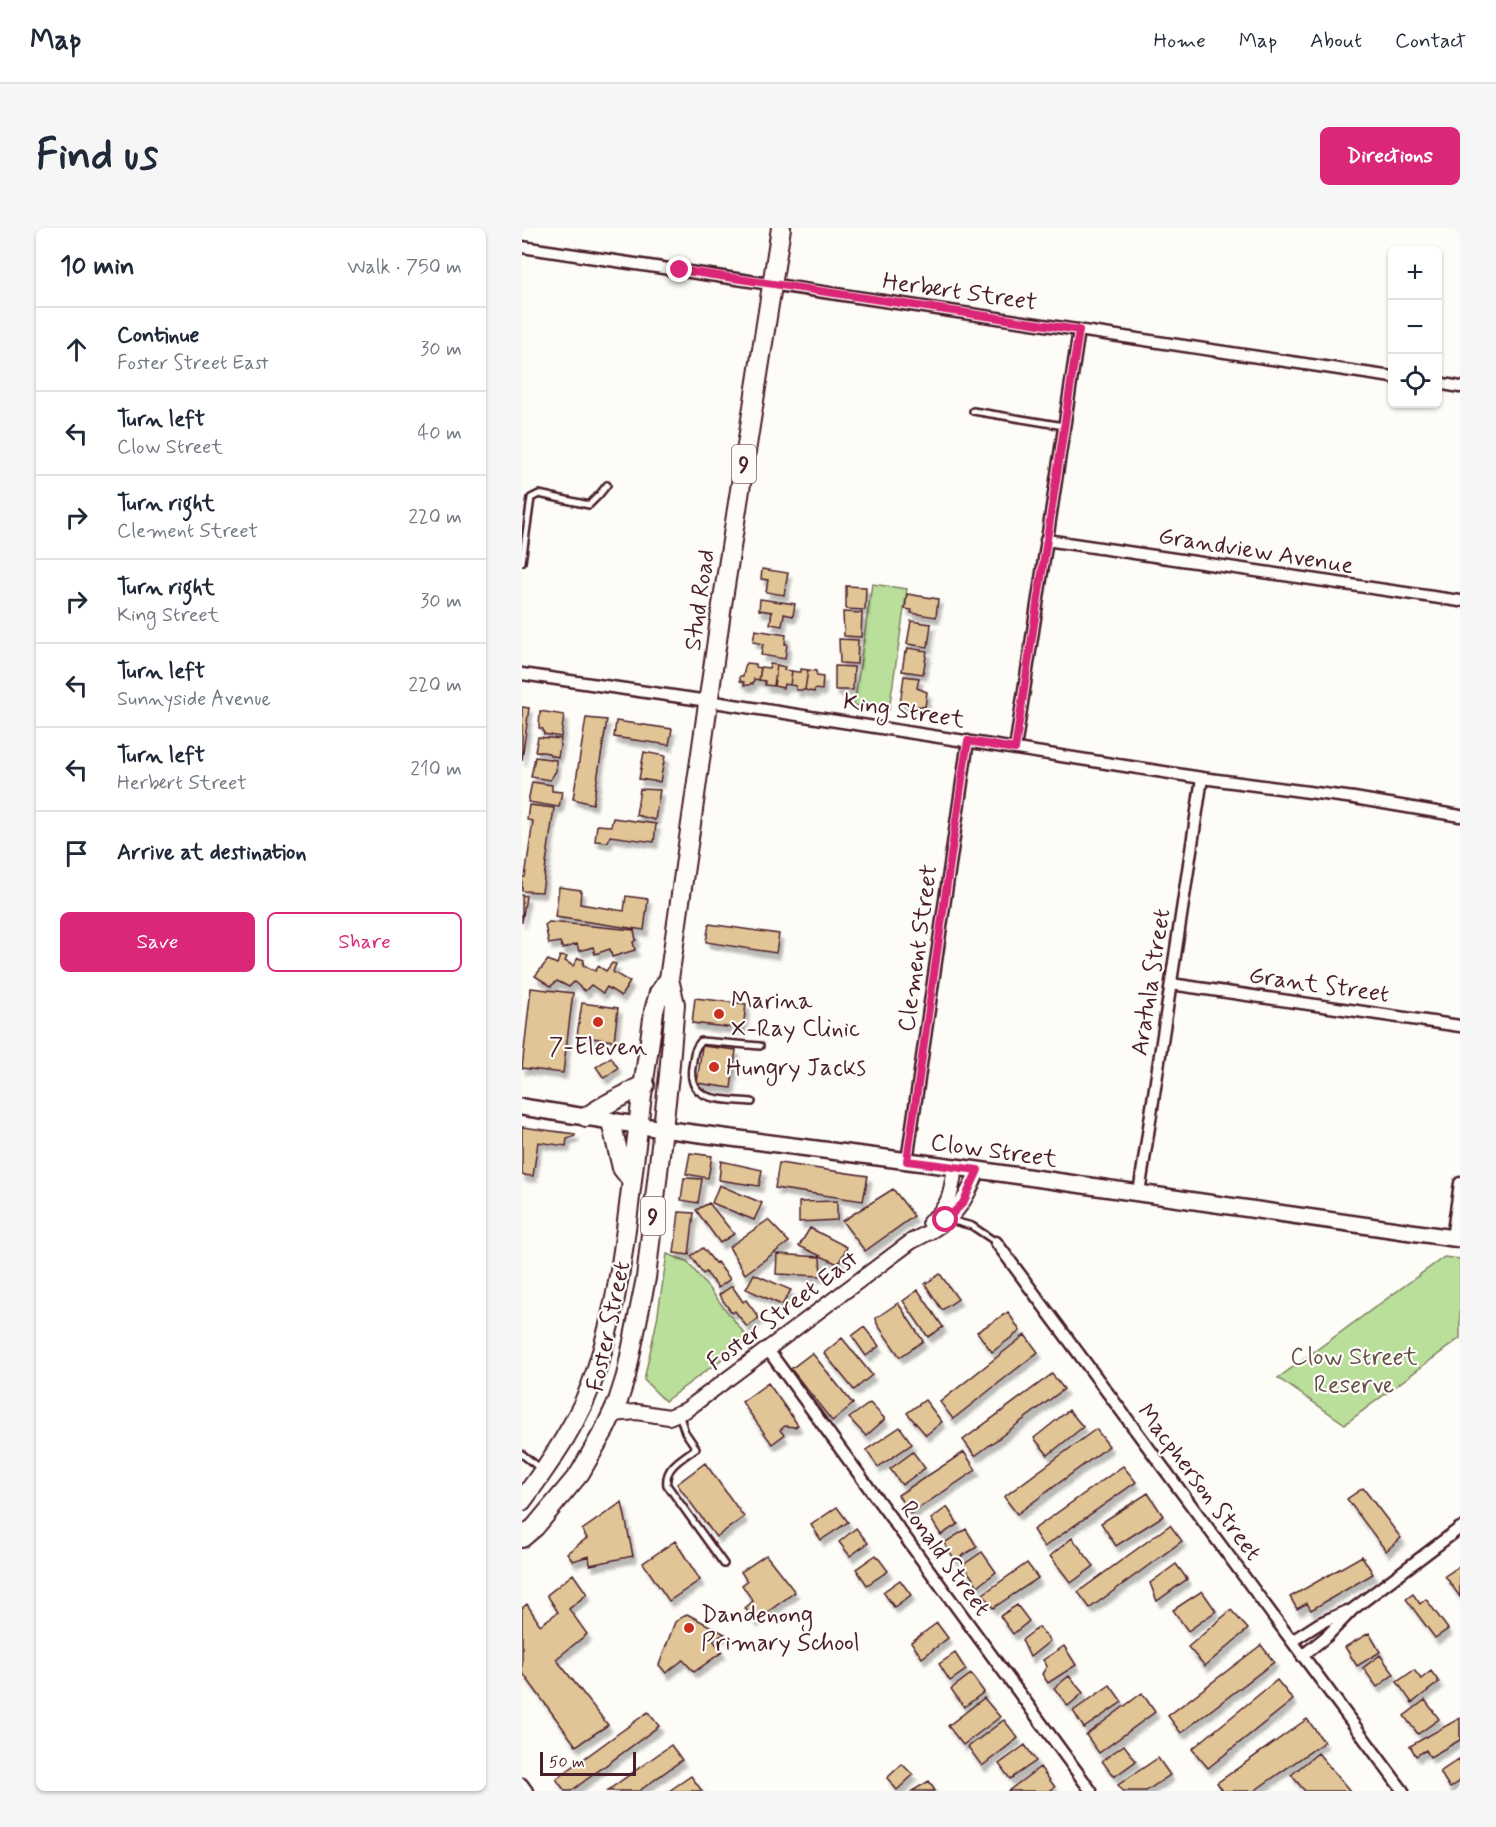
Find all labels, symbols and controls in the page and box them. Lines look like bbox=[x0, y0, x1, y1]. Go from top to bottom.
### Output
text: Map bbox=[30, 23, 81, 60]
text: Home bbox=[1154, 27, 1206, 55]
text: Map bbox=[1239, 27, 1277, 55]
text: About bbox=[1310, 27, 1362, 55]
text: Contact bbox=[1395, 27, 1466, 55]
button: Directions bbox=[1320, 127, 1460, 185]
text: Find us bbox=[36, 129, 158, 184]
map controls bbox=[1388, 246, 1442, 408]
button: + bbox=[1388, 246, 1442, 300]
text: 10 min bbox=[60, 250, 135, 284]
text: Walk · 750 m bbox=[347, 254, 462, 281]
route end bbox=[666, 256, 692, 282]
street label: Herbert Street bbox=[881, 266, 1039, 319]
button: − bbox=[1388, 300, 1442, 354]
text: Continue bbox=[117, 322, 199, 350]
icon: ahead bbox=[60, 333, 93, 366]
text: 30 m bbox=[420, 336, 462, 363]
text: Foster Street East bbox=[117, 350, 268, 377]
button: locate bbox=[1388, 354, 1442, 408]
text: Turn left bbox=[117, 406, 205, 434]
icon: left bbox=[60, 417, 93, 450]
text: 40 m bbox=[418, 420, 462, 447]
text: Clow Street bbox=[117, 434, 223, 461]
road number: 9 bbox=[732, 445, 756, 483]
text: Turn right bbox=[117, 490, 215, 518]
icon: right bbox=[60, 501, 93, 534]
text: 220 m bbox=[408, 504, 462, 531]
text: Clement Street bbox=[117, 518, 258, 545]
street label: Grandview Avenue bbox=[1156, 521, 1356, 582]
street label: Stud Road bbox=[678, 548, 723, 653]
text: Turn right bbox=[117, 574, 215, 602]
icon: right bbox=[60, 585, 93, 618]
text: 30 m bbox=[420, 588, 462, 615]
text: King Street bbox=[117, 602, 219, 629]
text: Turn left bbox=[117, 658, 205, 686]
icon: left bbox=[60, 669, 93, 702]
text: 220 m bbox=[408, 672, 462, 699]
text: Sunnyside Avenue bbox=[117, 686, 271, 713]
street label: King Street bbox=[840, 687, 967, 738]
text: Turn left bbox=[117, 742, 205, 770]
icon: left bbox=[60, 753, 93, 786]
text: 210 m bbox=[410, 756, 462, 783]
text: Herbert Street bbox=[117, 770, 247, 797]
icon: arrive bbox=[60, 837, 93, 870]
text: Arrive at destination bbox=[117, 839, 307, 867]
street label: Clement Street bbox=[891, 862, 946, 1034]
street label: Aratula Street bbox=[1125, 907, 1178, 1058]
button: Save bbox=[60, 912, 255, 972]
button: Share bbox=[267, 912, 462, 972]
street label: Grant Street bbox=[1247, 960, 1391, 1011]
place label: Marina X-Ray Clinic bbox=[731, 986, 860, 1045]
marker: Marina X-Ray Clinic bbox=[712, 1007, 726, 1021]
marker: 7-Eleven bbox=[591, 1015, 605, 1029]
place label: 7-Eleven bbox=[549, 1032, 648, 1063]
place label: Hungry Jacks bbox=[726, 1053, 866, 1086]
marker: Hungry Jacks bbox=[707, 1060, 721, 1074]
street label: Clow Street bbox=[929, 1127, 1059, 1176]
road number: 9 bbox=[641, 1197, 665, 1235]
route start bbox=[932, 1206, 958, 1232]
street label: Foster Street East bbox=[701, 1244, 865, 1378]
street label: Foster Street bbox=[581, 1258, 638, 1394]
park label: Clow Street Reserve bbox=[1290, 1342, 1418, 1401]
street label: Macpherson Street bbox=[1130, 1398, 1268, 1568]
street label: Ronald Street bbox=[892, 1495, 997, 1623]
place label: Dandenong Primary School bbox=[701, 1600, 860, 1659]
marker: Dandenong Primary School bbox=[682, 1621, 696, 1635]
scale bar bbox=[540, 1749, 636, 1776]
text: 50 m bbox=[549, 1752, 585, 1773]

